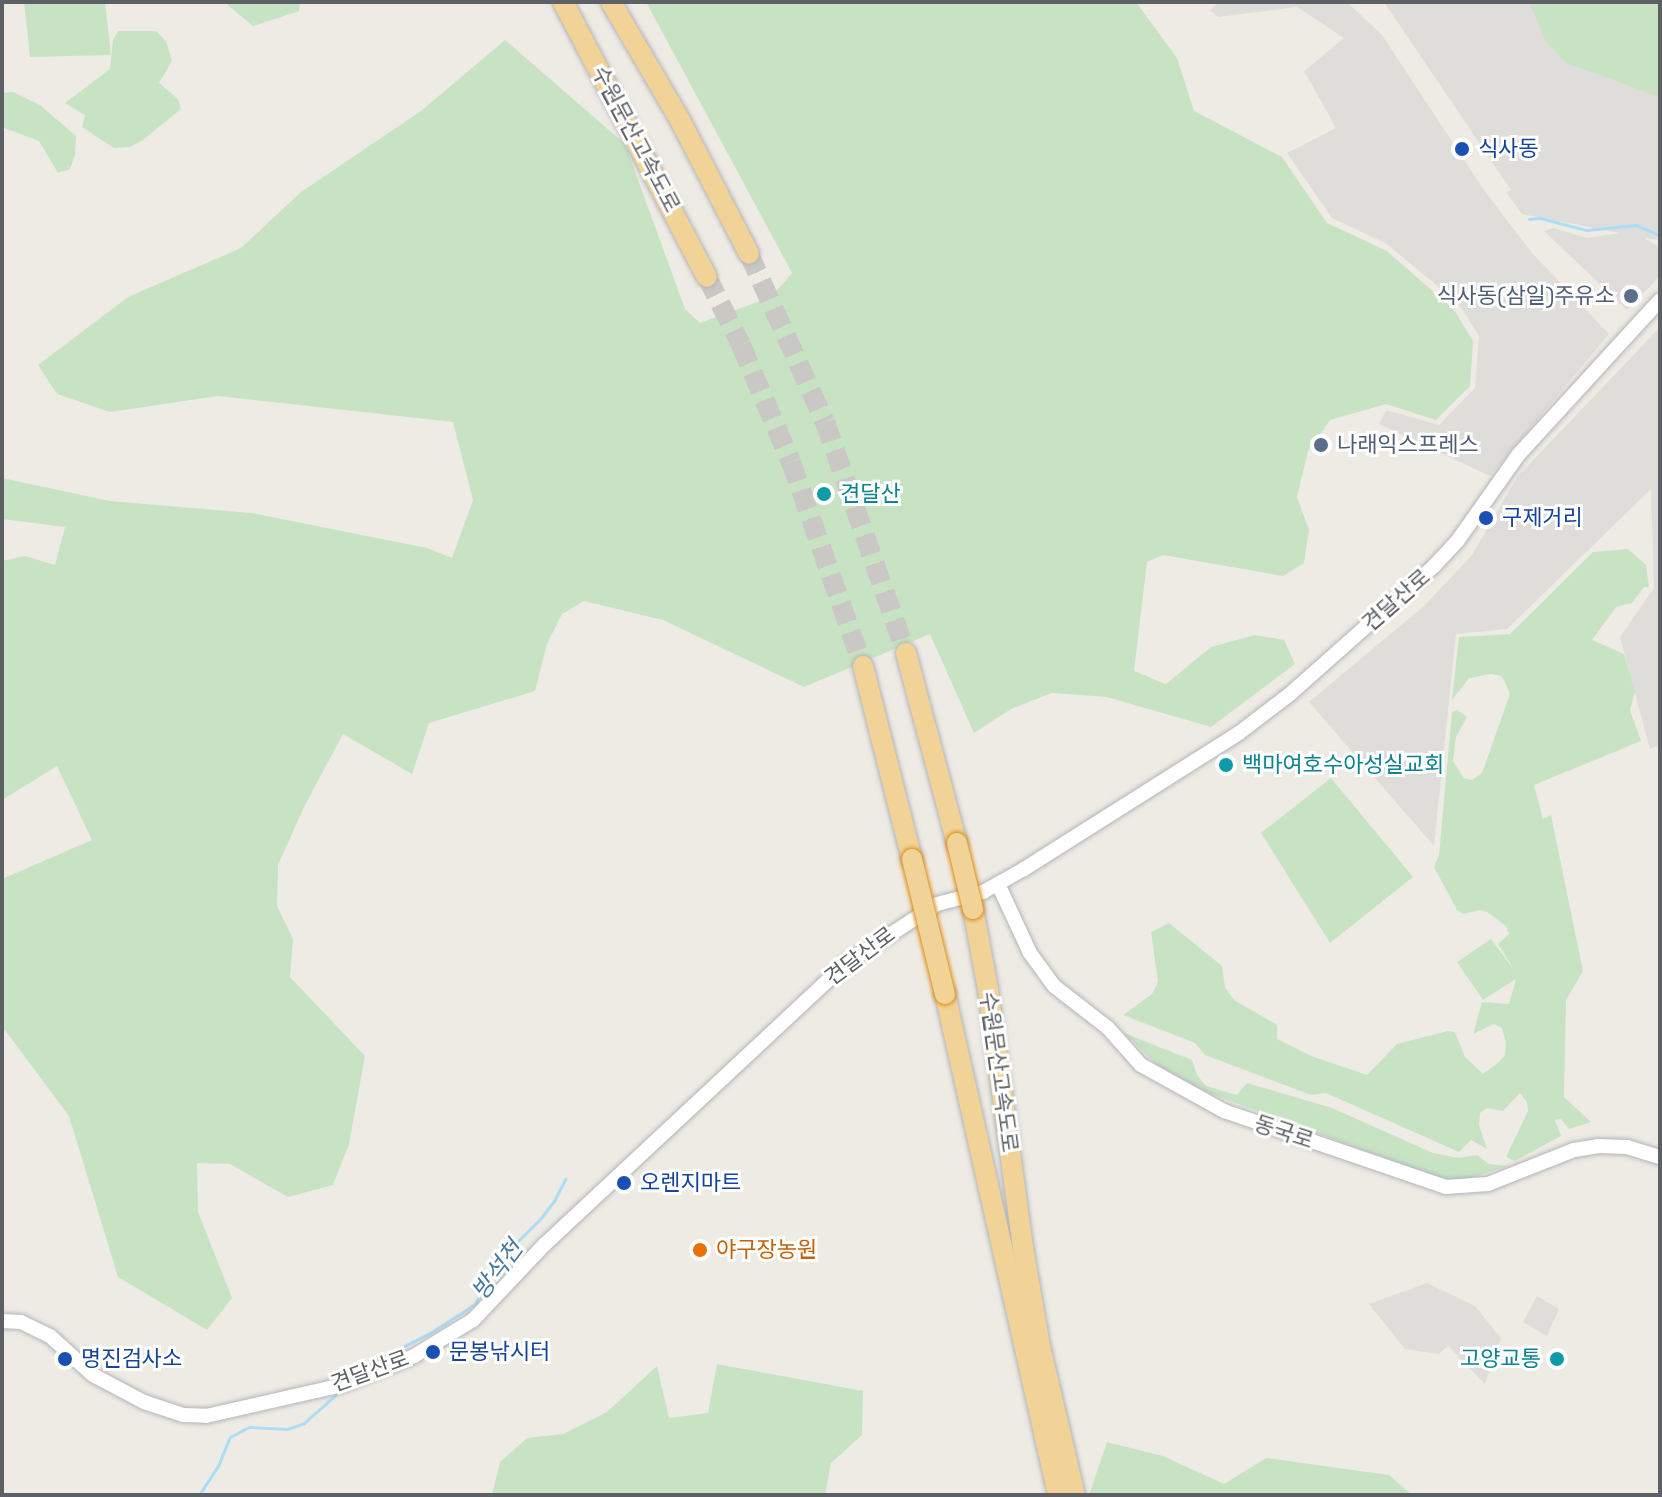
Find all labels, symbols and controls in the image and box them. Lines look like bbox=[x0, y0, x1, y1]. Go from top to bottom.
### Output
street label: 수원문산고속도로 bbox=[586, 61, 686, 217]
place label: 식사동 bbox=[1478, 136, 1539, 162]
marker: 식사동 bbox=[1453, 140, 1471, 158]
place label: 식사동(삼일)주유소 bbox=[1436, 283, 1615, 309]
marker: 식사동(삼일)주유소 bbox=[1622, 287, 1640, 305]
place label: 나래익스프레스 bbox=[1337, 432, 1479, 458]
marker: 나래익스프레스 bbox=[1312, 436, 1330, 454]
place label: 견달산 bbox=[840, 481, 901, 507]
marker: 견달산 bbox=[815, 485, 833, 503]
place label: 구제거리 bbox=[1502, 505, 1583, 531]
marker: 구제거리 bbox=[1477, 509, 1495, 527]
street label: 견달산로 bbox=[1357, 563, 1435, 637]
place label: 백마여호수아성실교회 bbox=[1242, 752, 1444, 778]
marker: 백마여호수아성실교회 bbox=[1217, 756, 1235, 774]
street label: 견달산로 bbox=[820, 921, 900, 991]
street label: 수원문산고속도로 bbox=[975, 990, 1023, 1154]
street label: 동국로 bbox=[1251, 1110, 1317, 1154]
place label: 오렌지마트 bbox=[640, 1170, 741, 1196]
marker: 오렌지마트 bbox=[615, 1174, 633, 1192]
water label: 방석천 bbox=[466, 1235, 528, 1305]
place label: 야구장농원 bbox=[716, 1237, 817, 1263]
marker: 야구장농원 bbox=[691, 1241, 709, 1259]
place label: 문봉낚시터 bbox=[449, 1339, 550, 1365]
marker: 문봉낚시터 bbox=[424, 1343, 442, 1361]
street label: 견달산로 bbox=[327, 1345, 413, 1397]
place label: 명진검사소 bbox=[81, 1346, 182, 1372]
place label: 고양교통 bbox=[1460, 1346, 1541, 1372]
marker: 명진검사소 bbox=[56, 1350, 74, 1368]
marker: 고양교통 bbox=[1548, 1350, 1566, 1368]

